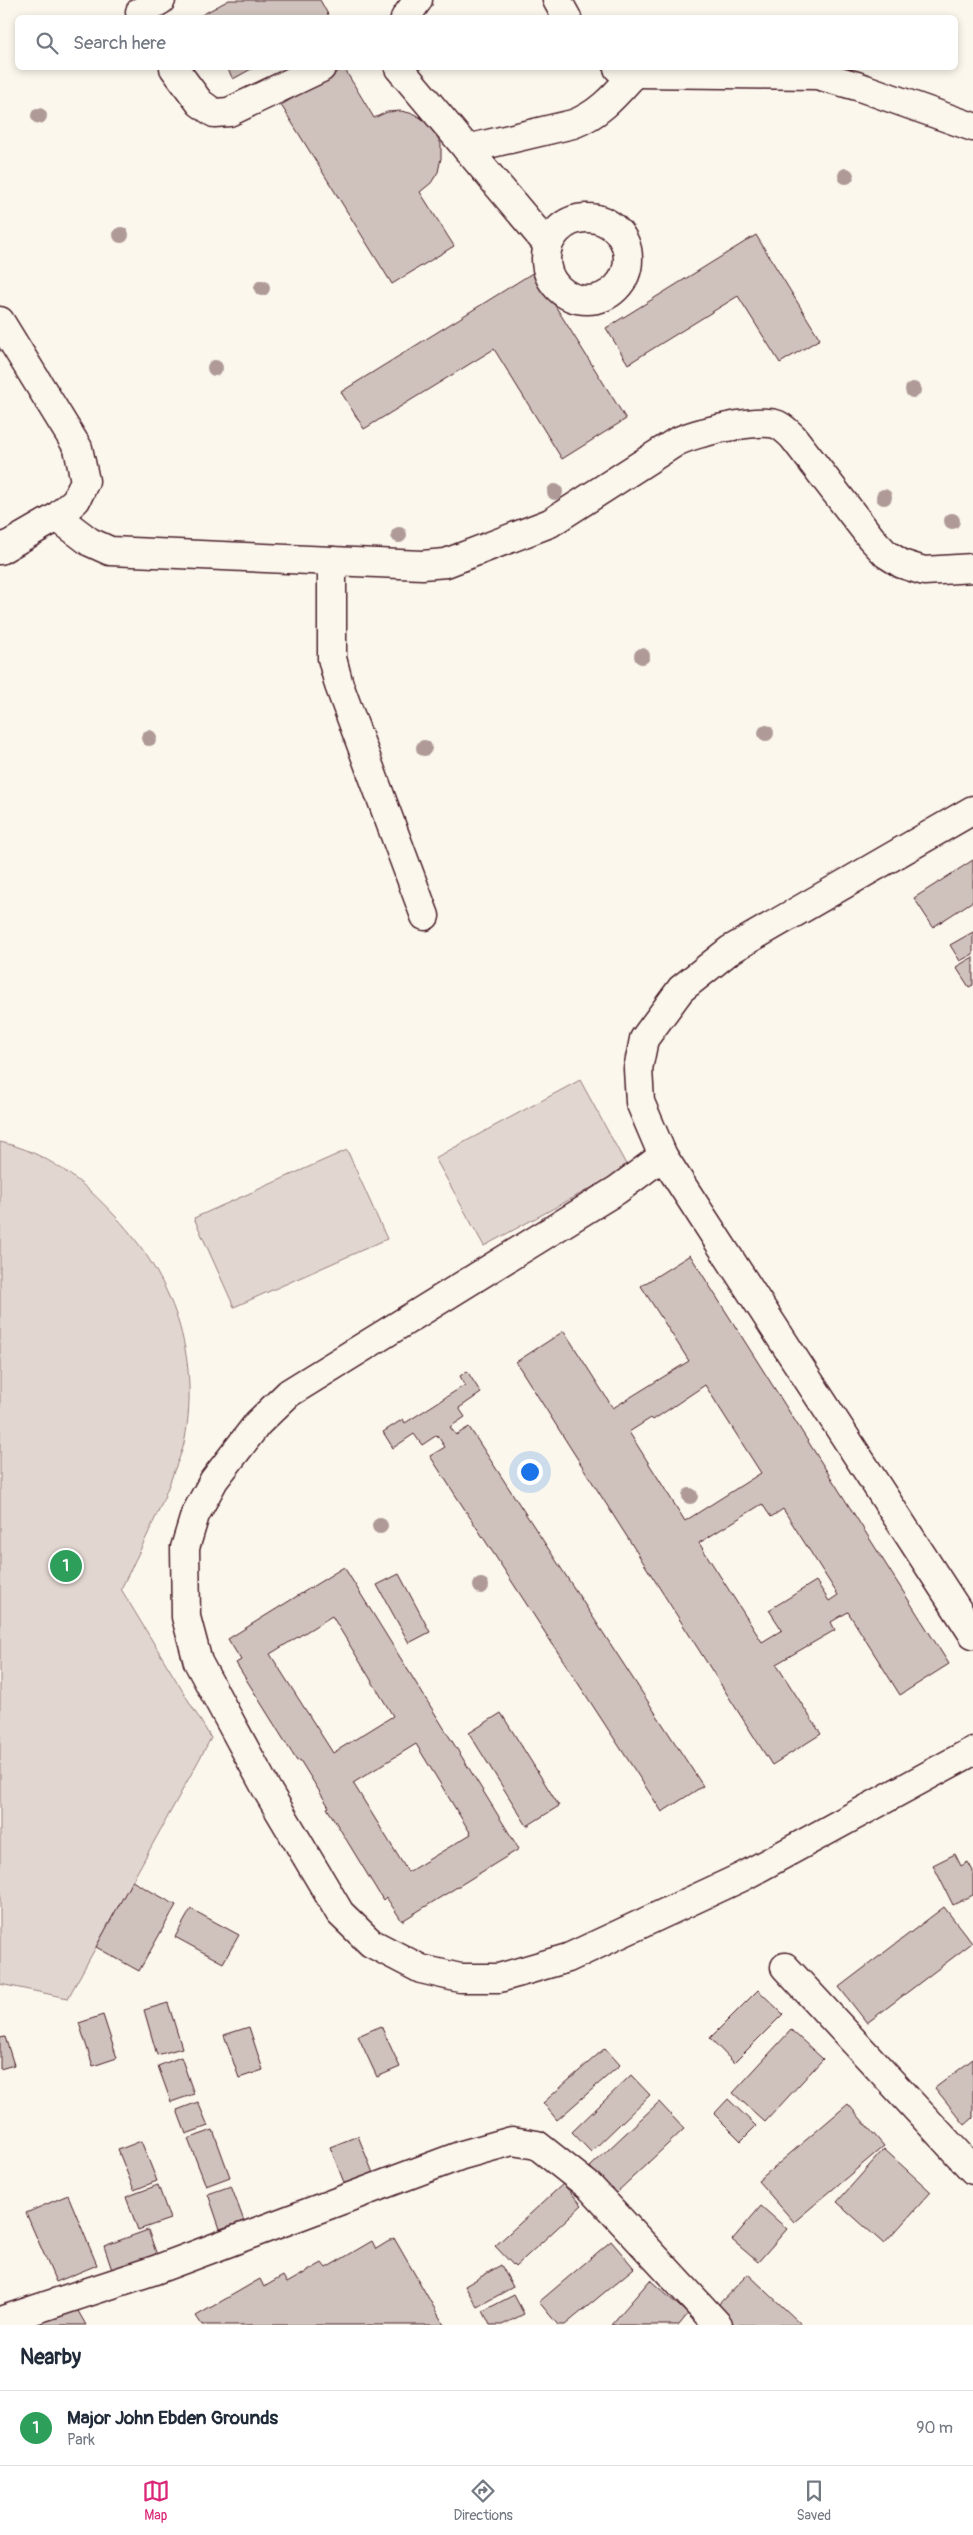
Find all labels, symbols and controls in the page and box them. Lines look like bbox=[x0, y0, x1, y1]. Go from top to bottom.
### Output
search box bbox=[15, 15, 958, 70]
icon: search bbox=[33, 29, 61, 57]
text: Search here bbox=[73, 31, 166, 55]
your location bbox=[517, 1459, 543, 1485]
pin: 1 bbox=[50, 1547, 82, 1585]
text: Nearby bbox=[20, 2344, 81, 2371]
text: Major John Ebden Grounds bbox=[67, 2406, 278, 2430]
text: 1 bbox=[33, 2418, 39, 2438]
text: 90 m bbox=[916, 2418, 953, 2438]
text: Park bbox=[67, 2430, 95, 2450]
tab: Map bbox=[142, 2477, 170, 2524]
tab: Directions bbox=[453, 2477, 513, 2524]
tab: Saved bbox=[796, 2477, 831, 2524]

